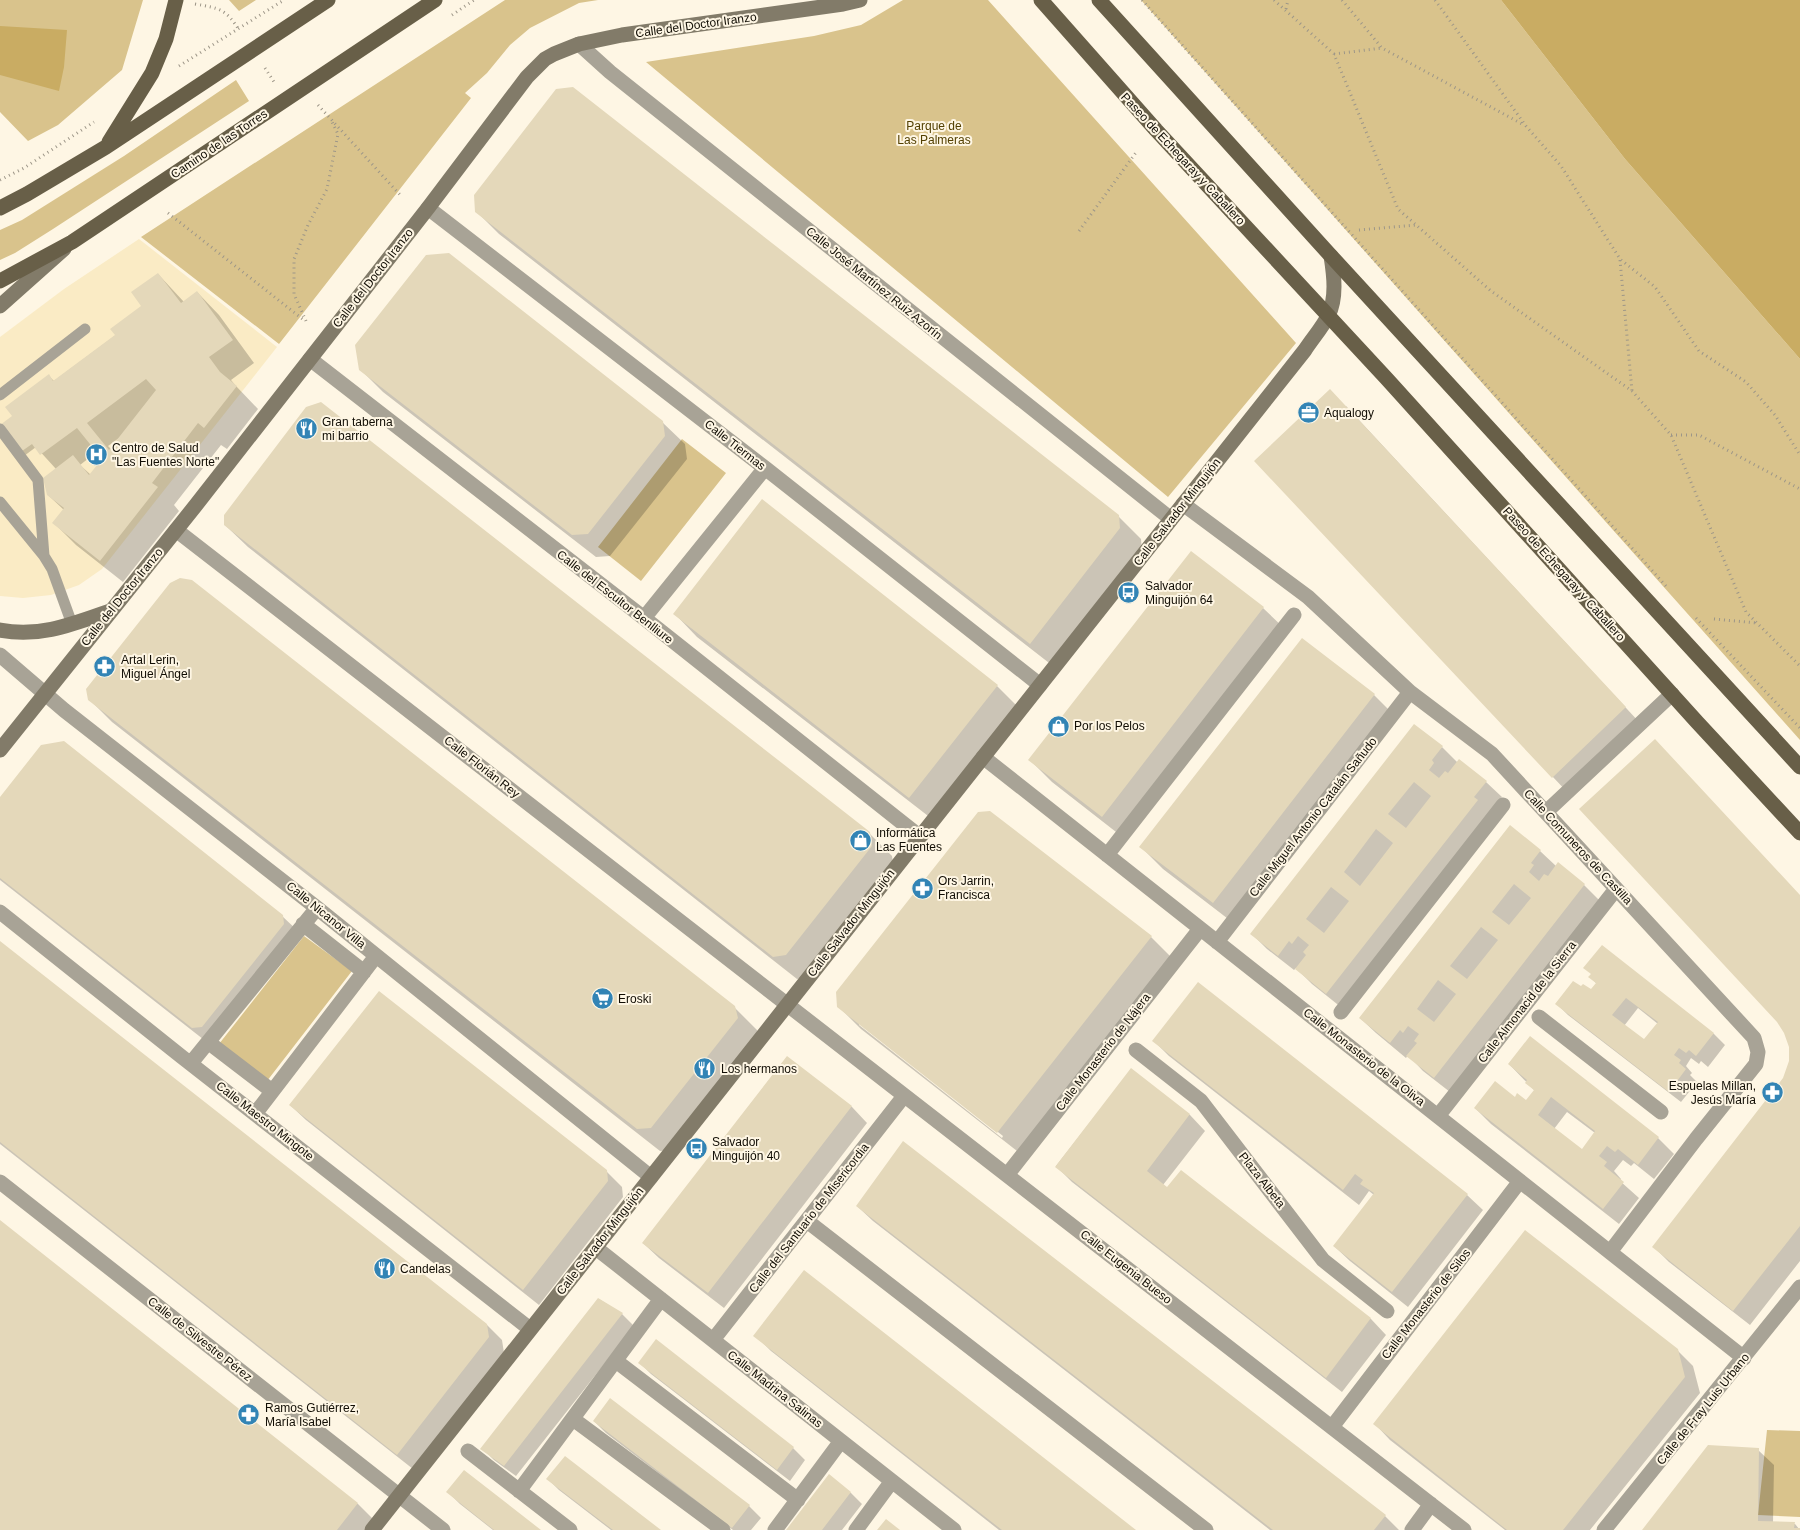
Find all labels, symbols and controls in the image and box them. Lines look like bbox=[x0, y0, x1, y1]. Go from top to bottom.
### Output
street label: Calle del Doctor Iranzo bbox=[635, 10, 758, 40]
street label: Paseo de Echegaray y Caballero bbox=[1118, 90, 1248, 228]
street label: Camino de las Torres bbox=[168, 107, 270, 181]
park label: Parque de Las Palmeras bbox=[897, 119, 971, 147]
street label: Calle José Martínez Ruiz Azorín bbox=[803, 224, 945, 342]
street label: Calle del Doctor Iranzo bbox=[330, 225, 416, 330]
office icon: Aqualogy bbox=[1296, 401, 1320, 425]
place label: Aqualogy bbox=[1324, 406, 1374, 420]
place label: Gran taberna mi barrio bbox=[322, 415, 393, 443]
restaurant icon: Gran taberna mi barrio bbox=[294, 417, 318, 441]
street label: Calle Tiermas bbox=[702, 417, 768, 473]
place label: Centro de Salud "Las Fuentes Norte" bbox=[112, 441, 219, 469]
hospital icon: Centro de Salud "Las Fuentes Norte" bbox=[84, 443, 108, 467]
street label: Calle Salvador Minguijón bbox=[1131, 455, 1223, 569]
street label: Paseo de Echegaray y Caballero bbox=[1500, 504, 1628, 644]
street label: Calle del Doctor Iranzo bbox=[78, 545, 166, 649]
street label: Calle del Escultor Benlliure bbox=[554, 547, 676, 647]
place label: Salvador Minguijón 64 bbox=[1145, 579, 1213, 607]
bus stop icon: Salvador Minguijón 64 bbox=[1117, 581, 1141, 605]
place label: Artal Lerin, Miguel Ángel bbox=[121, 653, 190, 681]
pharmacy icon: Artal Lerin, Miguel Ángel bbox=[93, 655, 117, 679]
shop icon: Por los Pelos bbox=[1046, 714, 1070, 738]
place label: Por los Pelos bbox=[1074, 719, 1145, 733]
street label: Calle Florián Rey bbox=[441, 733, 523, 801]
street label: Calle Miguel Antonio Catalán Sañudo bbox=[1246, 734, 1380, 900]
street label: Calle Comuneros de Castilla bbox=[1521, 787, 1635, 908]
place label: Informática Las Fuentes bbox=[876, 826, 942, 854]
shop icon: Informática Las Fuentes bbox=[848, 828, 872, 852]
street label: Calle Salvador Minguijón bbox=[805, 866, 897, 980]
place label: Ors Jarrin, Francisca bbox=[938, 874, 994, 902]
pharmacy icon: Ors Jarrin, Francisca bbox=[910, 876, 934, 900]
street label: Calle Nicanor Villa bbox=[284, 879, 369, 951]
street label: Calle Almonacid de la Sierra bbox=[1475, 938, 1579, 1066]
supermarket icon: Eroski bbox=[590, 987, 614, 1011]
street label: Calle Monasterio de Nájera bbox=[1053, 990, 1153, 1114]
place label: Eroski bbox=[618, 992, 651, 1006]
street label: Calle Monasterio de la Oliva bbox=[1301, 1005, 1428, 1109]
restaurant icon: Los hermanos bbox=[693, 1057, 717, 1081]
place label: Los hermanos bbox=[721, 1062, 797, 1076]
street label: Calle Maestro Mingote bbox=[213, 1079, 317, 1164]
place label: Espuelas Millan, Jesús María bbox=[1669, 1079, 1756, 1107]
pharmacy icon: Espuelas Millan, Jesús María bbox=[1760, 1081, 1784, 1105]
place label: Salvador Minguijón 40 bbox=[712, 1135, 780, 1163]
bus stop icon: Salvador Minguijón 40 bbox=[684, 1137, 708, 1161]
street label: Calle del Santuario de Misericordia bbox=[746, 1140, 872, 1296]
street label: Plaza Albeta bbox=[1236, 1149, 1288, 1211]
street label: Calle Salvador Minguijón bbox=[554, 1184, 646, 1298]
street label: Calle Eugenia Bueso bbox=[1078, 1227, 1175, 1307]
street label: Calle Monasterio de Silos bbox=[1379, 1246, 1473, 1362]
restaurant icon: Candelas bbox=[372, 1257, 396, 1281]
place label: Candelas bbox=[400, 1262, 451, 1276]
street label: Calle de Silvestre Pérez bbox=[145, 1294, 255, 1384]
street label: Calle Madrina Salinas bbox=[725, 1348, 825, 1430]
street label: Calle de Fray Luis Urbano bbox=[1654, 1350, 1753, 1468]
place label: Ramos Gutiérrez, María Isabel bbox=[265, 1401, 359, 1429]
pharmacy icon: Ramos Gutiérrez, María Isabel bbox=[237, 1403, 261, 1427]

